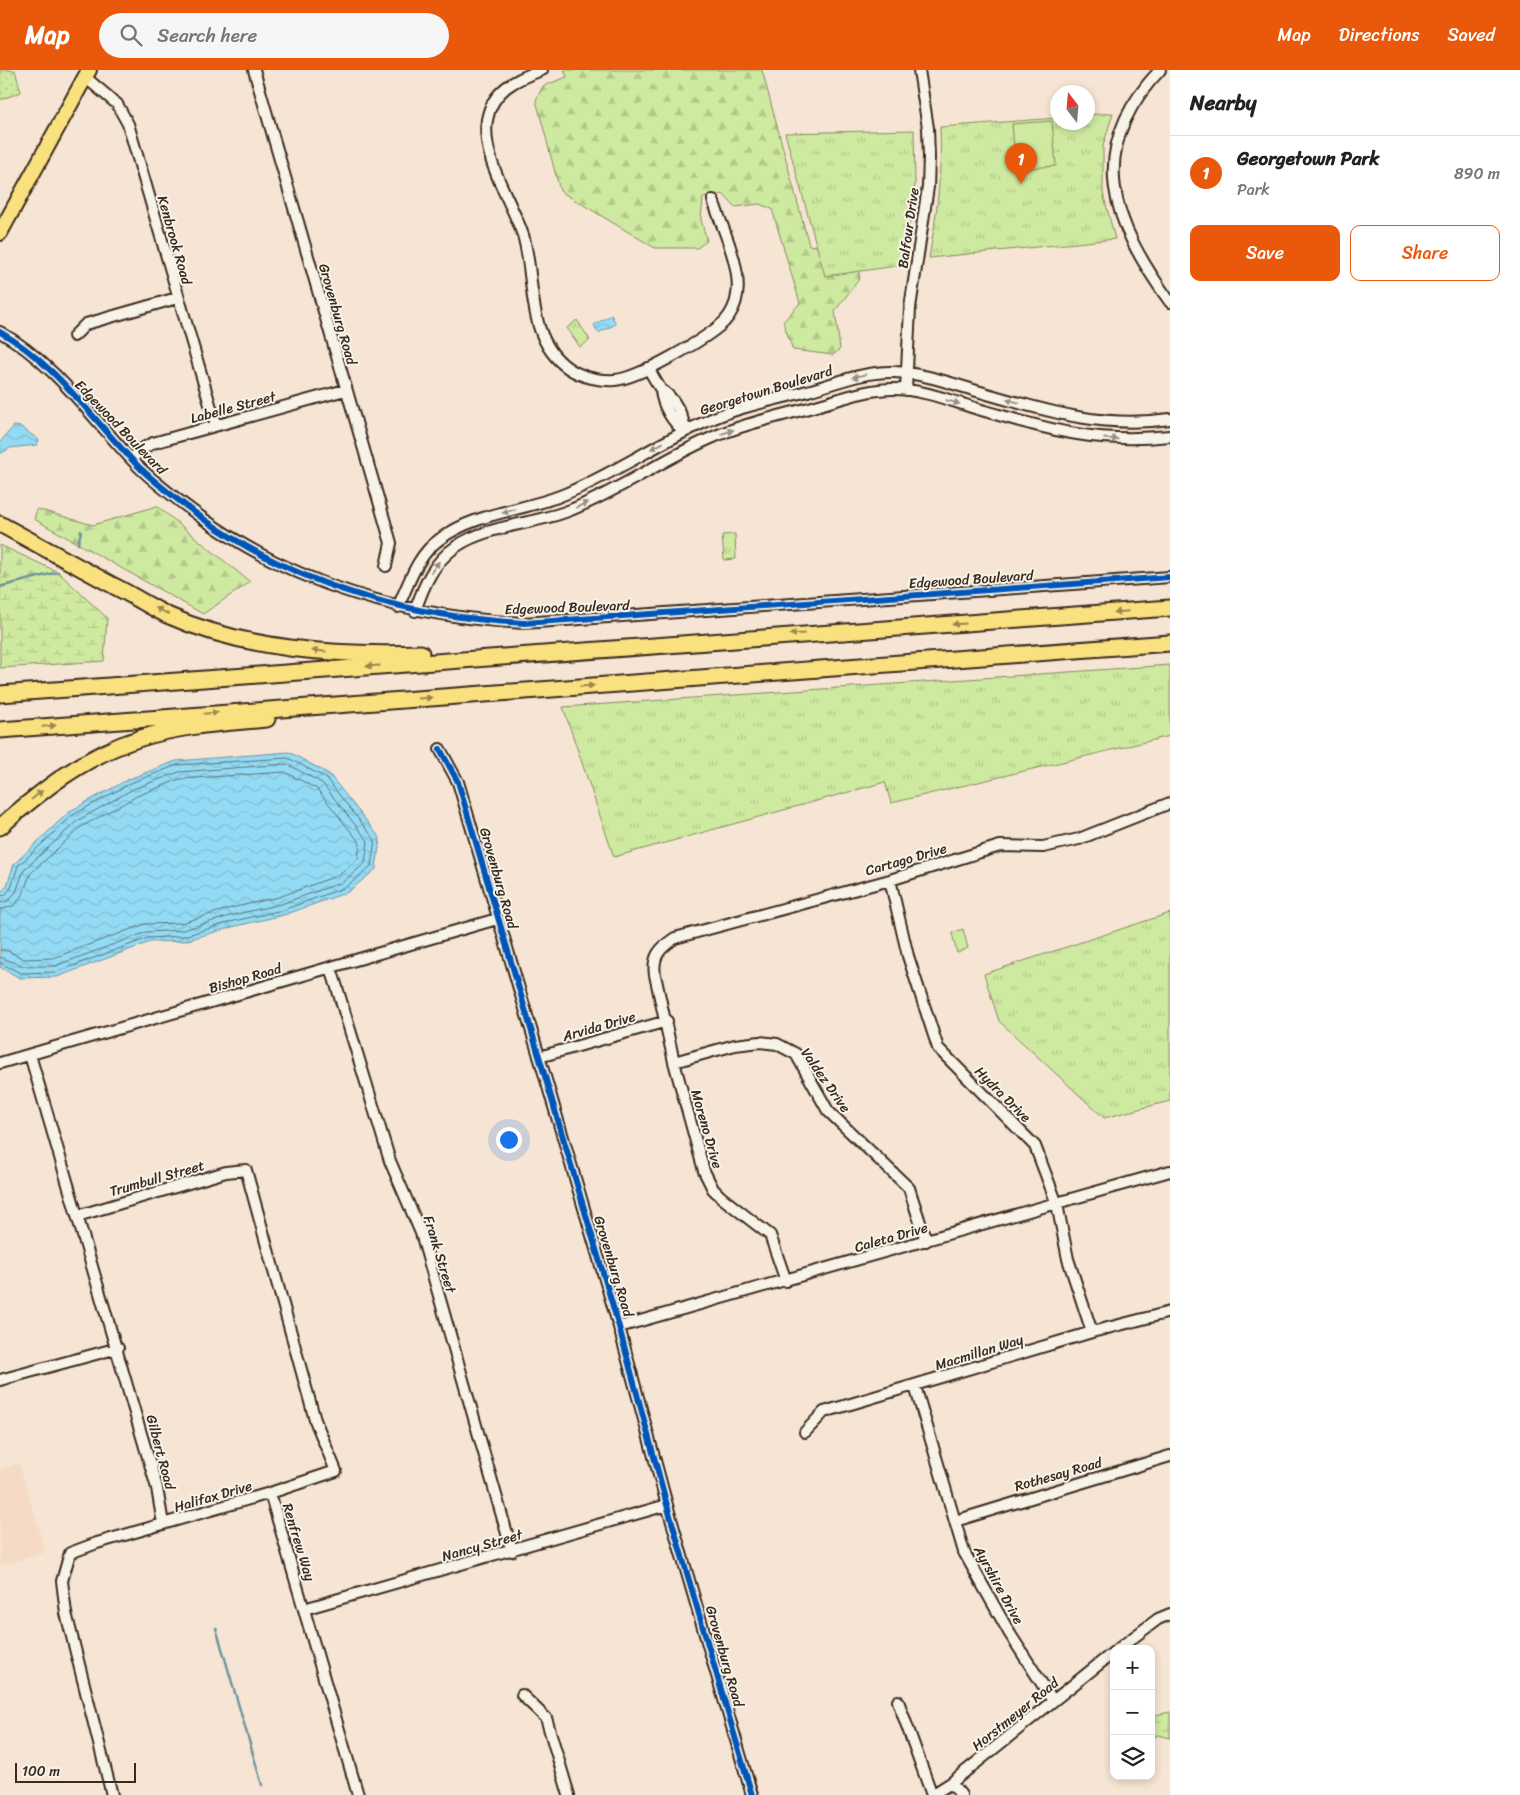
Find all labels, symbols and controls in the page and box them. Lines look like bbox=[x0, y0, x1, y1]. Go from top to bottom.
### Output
search box bbox=[99, 13, 449, 58]
text: Map bbox=[25, 14, 69, 56]
text: Search here bbox=[157, 19, 257, 52]
text: Map bbox=[1278, 19, 1311, 51]
text: Directions bbox=[1339, 19, 1420, 51]
text: Saved bbox=[1448, 19, 1495, 51]
icon: search bbox=[117, 21, 145, 49]
text: Nearby bbox=[1190, 84, 1256, 122]
north arrow bbox=[1050, 85, 1095, 130]
text: Georgetown Park bbox=[1237, 142, 1379, 175]
pin: 1 bbox=[1005, 143, 1037, 184]
text: 1 bbox=[1203, 159, 1209, 188]
text: 890 m bbox=[1454, 159, 1500, 188]
text: Park bbox=[1237, 175, 1270, 204]
street label: Balfour Drive bbox=[890, 186, 927, 270]
street label: Kenbrook Road bbox=[150, 193, 200, 289]
button: Save bbox=[1190, 225, 1340, 281]
button: Share bbox=[1350, 225, 1500, 281]
street label: Grovenburg Road bbox=[311, 260, 364, 369]
street label: Georgetown Boulevard bbox=[697, 358, 837, 423]
one-way arrow bbox=[852, 372, 867, 380]
street label: Edgewood Boulevard bbox=[68, 374, 174, 482]
street label: Labelle Street bbox=[188, 384, 280, 431]
one-way arrow bbox=[1005, 397, 1020, 405]
one-way arrow bbox=[946, 398, 961, 406]
one-way arrow bbox=[720, 428, 735, 436]
one-way arrow bbox=[1103, 436, 1119, 444]
one-way arrow bbox=[650, 442, 664, 450]
one-way arrow bbox=[575, 500, 589, 508]
one-way arrow bbox=[501, 508, 516, 516]
one-way arrow bbox=[430, 560, 440, 574]
street label: Edgewood Boulevard bbox=[908, 563, 1036, 596]
street label: Edgewood Boulevard bbox=[504, 593, 632, 622]
one-way arrow bbox=[155, 607, 169, 615]
one-way arrow bbox=[1113, 608, 1129, 616]
one-way arrow bbox=[951, 620, 967, 628]
one-way arrow bbox=[789, 631, 805, 639]
one-way arrow bbox=[310, 647, 326, 655]
one-way arrow bbox=[365, 662, 381, 670]
one-way arrow bbox=[579, 681, 595, 689]
one-way arrow bbox=[417, 693, 433, 701]
one-way arrow bbox=[203, 709, 219, 717]
one-way arrow bbox=[41, 722, 57, 730]
one-way arrow bbox=[30, 790, 43, 801]
street label: Grovenburg Road bbox=[472, 824, 525, 933]
street label: Cartago Drive bbox=[862, 836, 950, 883]
street label: Bishop Road bbox=[206, 956, 286, 1001]
street label: Arvida Drive bbox=[559, 1004, 639, 1049]
street label: Valdez Drive bbox=[794, 1042, 857, 1118]
street label: Hydra Drive bbox=[968, 1060, 1037, 1129]
street label: Moreno Drive bbox=[683, 1087, 730, 1172]
your location bbox=[496, 1127, 522, 1153]
street label: Trumbull Street bbox=[107, 1153, 208, 1204]
street label: Frank Street bbox=[416, 1212, 464, 1297]
street label: Grovenburg Road bbox=[586, 1213, 641, 1321]
street label: Caleta Drive bbox=[851, 1215, 931, 1260]
street label: Macmillan Way bbox=[932, 1327, 1027, 1378]
street label: Gilbert Road bbox=[139, 1412, 183, 1494]
street label: Rothesay Road bbox=[1011, 1450, 1106, 1499]
street label: Halifax Drive bbox=[171, 1473, 255, 1520]
street label: Renfrew Way bbox=[275, 1500, 322, 1585]
street label: Nancy Street bbox=[439, 1522, 527, 1569]
street label: Ayrshire Drive bbox=[966, 1540, 1031, 1630]
street label: Grovenburg Road bbox=[698, 1602, 751, 1711]
map controls bbox=[1110, 1645, 1155, 1780]
button: + bbox=[1110, 1645, 1155, 1690]
street label: Horstmeyer Road bbox=[966, 1670, 1066, 1758]
button: − bbox=[1110, 1690, 1155, 1735]
button: layers bbox=[1110, 1735, 1155, 1780]
text: 100 m bbox=[22, 1759, 60, 1784]
scale bar bbox=[15, 1760, 136, 1783]

